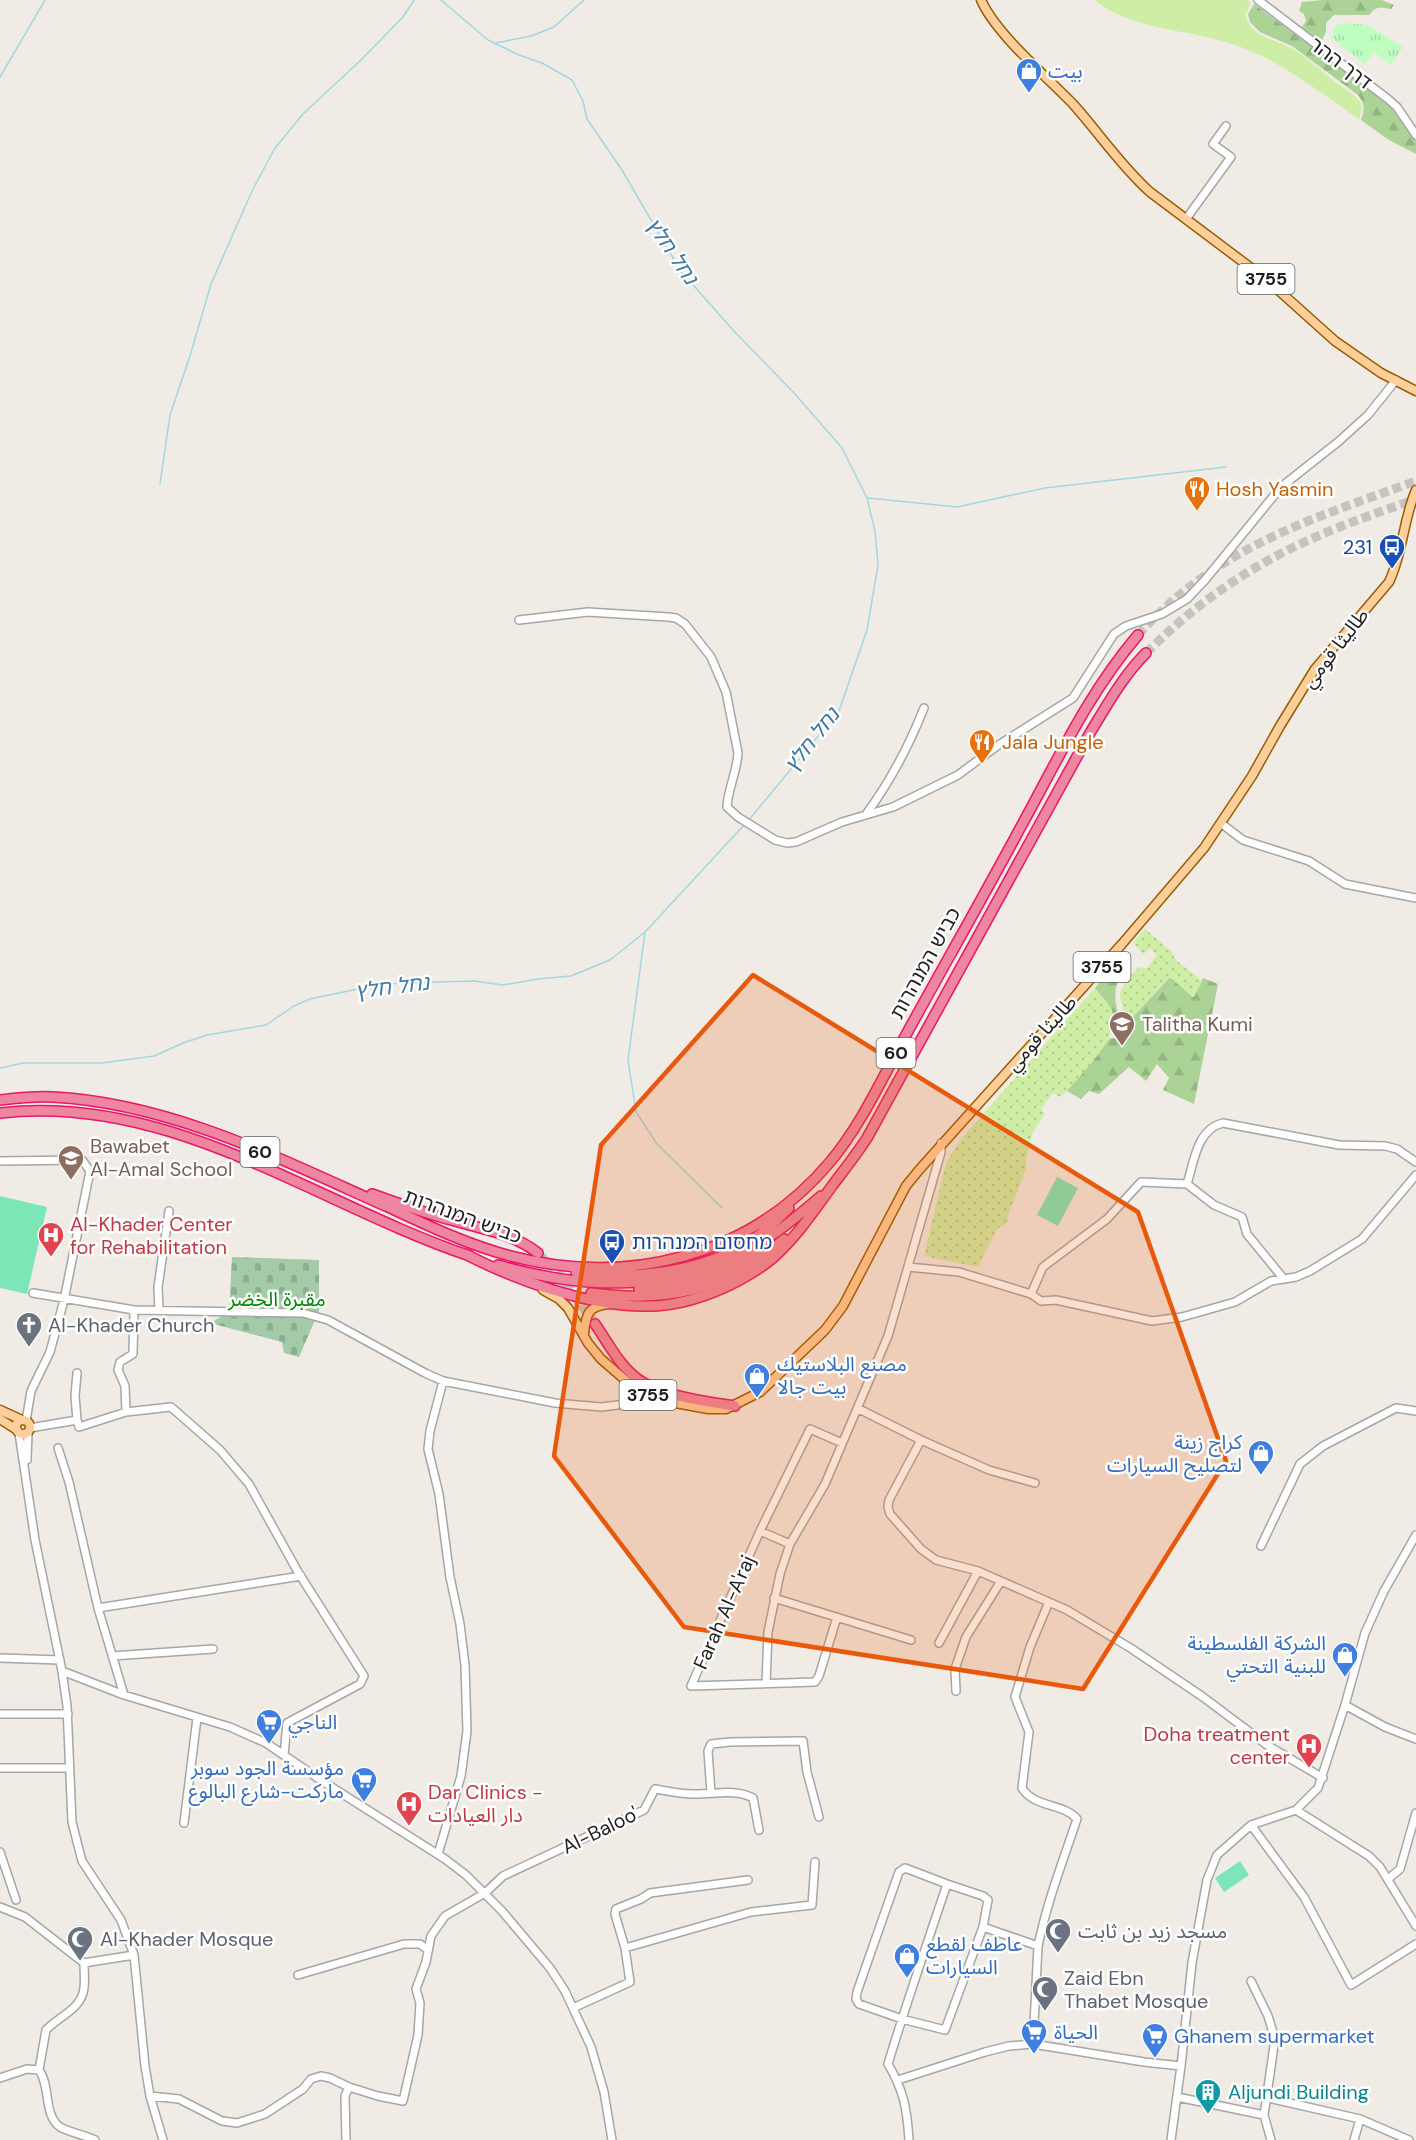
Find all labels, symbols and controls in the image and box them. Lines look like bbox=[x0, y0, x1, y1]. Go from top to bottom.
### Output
street label: דרך ההר bbox=[1304, 31, 1378, 95]
shop icon: بيت bbox=[1014, 56, 1044, 94]
place label: بيت bbox=[1048, 58, 1083, 84]
water label: נחל חלץ bbox=[640, 212, 706, 291]
road number: 3755 bbox=[1238, 264, 1294, 294]
restaurant icon: Hosh Yasmin bbox=[1182, 474, 1212, 512]
place label: Hosh Yasmin bbox=[1216, 476, 1334, 502]
bus stop icon: 231 bbox=[1377, 532, 1407, 570]
place label: 231 bbox=[1343, 534, 1372, 560]
street label: طاليثا قومي bbox=[1296, 603, 1376, 695]
water label: נחל חלץ bbox=[778, 700, 847, 778]
restaurant icon: Jala Jungle bbox=[967, 727, 997, 765]
place label: Jala Jungle bbox=[1002, 729, 1104, 755]
street label: כביש המנהרות bbox=[884, 903, 966, 1023]
road number: 3755 bbox=[1074, 952, 1130, 982]
water label: נחל חלץ bbox=[353, 968, 433, 1005]
street label: طاليثا قومي bbox=[1000, 989, 1084, 1078]
school or university icon: Talitha Kumi bbox=[1107, 1009, 1137, 1047]
place label: Talitha Kumi bbox=[1142, 1011, 1253, 1037]
road number: 60 bbox=[876, 1038, 916, 1068]
place label: Bawabet Al-Amal School bbox=[90, 1133, 232, 1182]
road number: 60 bbox=[240, 1137, 280, 1167]
school or university icon: Bawabet Al-Amal School bbox=[56, 1143, 86, 1181]
street label: כביש המנהרות bbox=[400, 1183, 526, 1249]
place label: Al-Khader Center for Rehabilitation bbox=[70, 1211, 233, 1260]
hospital icon: Al-Khader Center for Rehabilitation bbox=[36, 1220, 66, 1258]
bus stop icon: מחסום המנהרות bbox=[597, 1227, 627, 1265]
place label: מחסום המנהרות bbox=[632, 1229, 772, 1255]
park label: مقبرة الخضر bbox=[227, 1286, 326, 1312]
church icon: Al-Khader Church bbox=[14, 1310, 44, 1348]
place label: Al-Khader Church bbox=[48, 1312, 215, 1338]
place label: مصنع البلاستيك بيت جالا bbox=[777, 1351, 907, 1400]
shop icon: مصنع البلاستيك بيت جالا bbox=[742, 1361, 772, 1399]
road number: 3755 bbox=[620, 1380, 676, 1410]
place label: كراج زينة لتصليح السيارات bbox=[1107, 1429, 1243, 1480]
shop icon: كراج زينة لتصليح السيارات bbox=[1246, 1438, 1276, 1476]
street label: Farah Al-A'raj bbox=[687, 1551, 761, 1673]
place label: الشركة الفلسطينة للبنية التحتي bbox=[1188, 1630, 1326, 1682]
shop icon: الشركة الفلسطينة للبنية التحتي bbox=[1330, 1640, 1360, 1678]
supermarket icon: الناجي bbox=[254, 1707, 284, 1745]
place label: الناجي bbox=[288, 1709, 337, 1738]
place label: Doha treatment center bbox=[1144, 1721, 1290, 1770]
hospital icon: Doha treatment center bbox=[1294, 1731, 1324, 1769]
place label: مؤسسة الجود سوبر ماركت-شارع البالوع bbox=[189, 1755, 344, 1806]
supermarket icon: مؤسسة الجود سوبر ماركت-شارع البالوع bbox=[349, 1765, 379, 1803]
place label: Dar Clinics - دار العيادات bbox=[428, 1779, 543, 1828]
hospital icon: Dar Clinics - دار العيادات bbox=[394, 1789, 424, 1827]
street label: Al-Baloo' bbox=[557, 1800, 643, 1860]
mosque icon: مسجد زيد بن ثابت bbox=[1043, 1916, 1073, 1954]
place label: مسجد زيد بن ثابت bbox=[1078, 1918, 1227, 1944]
mosque icon: Al-Khader Mosque bbox=[65, 1924, 95, 1962]
place label: Al-Khader Mosque bbox=[100, 1926, 273, 1952]
place label: عاطف لقطع السيارات bbox=[926, 1931, 1023, 1980]
shop icon: عاطف لقطع السيارات bbox=[892, 1941, 922, 1979]
place label: Zaid Ebn Thabet Mosque bbox=[1064, 1965, 1208, 2014]
mosque icon: Zaid Ebn Thabet Mosque bbox=[1030, 1974, 1060, 2012]
supermarket icon: الحياة bbox=[1019, 2017, 1049, 2055]
place label: الحياة bbox=[1054, 2019, 1098, 2045]
supermarket icon: Ghanem supermarket bbox=[1140, 2021, 1170, 2059]
place label: Ghanem supermarket bbox=[1174, 2023, 1375, 2049]
building icon: Aljundi Building bbox=[1193, 2077, 1223, 2115]
place label: Aljundi Building bbox=[1228, 2079, 1369, 2105]

